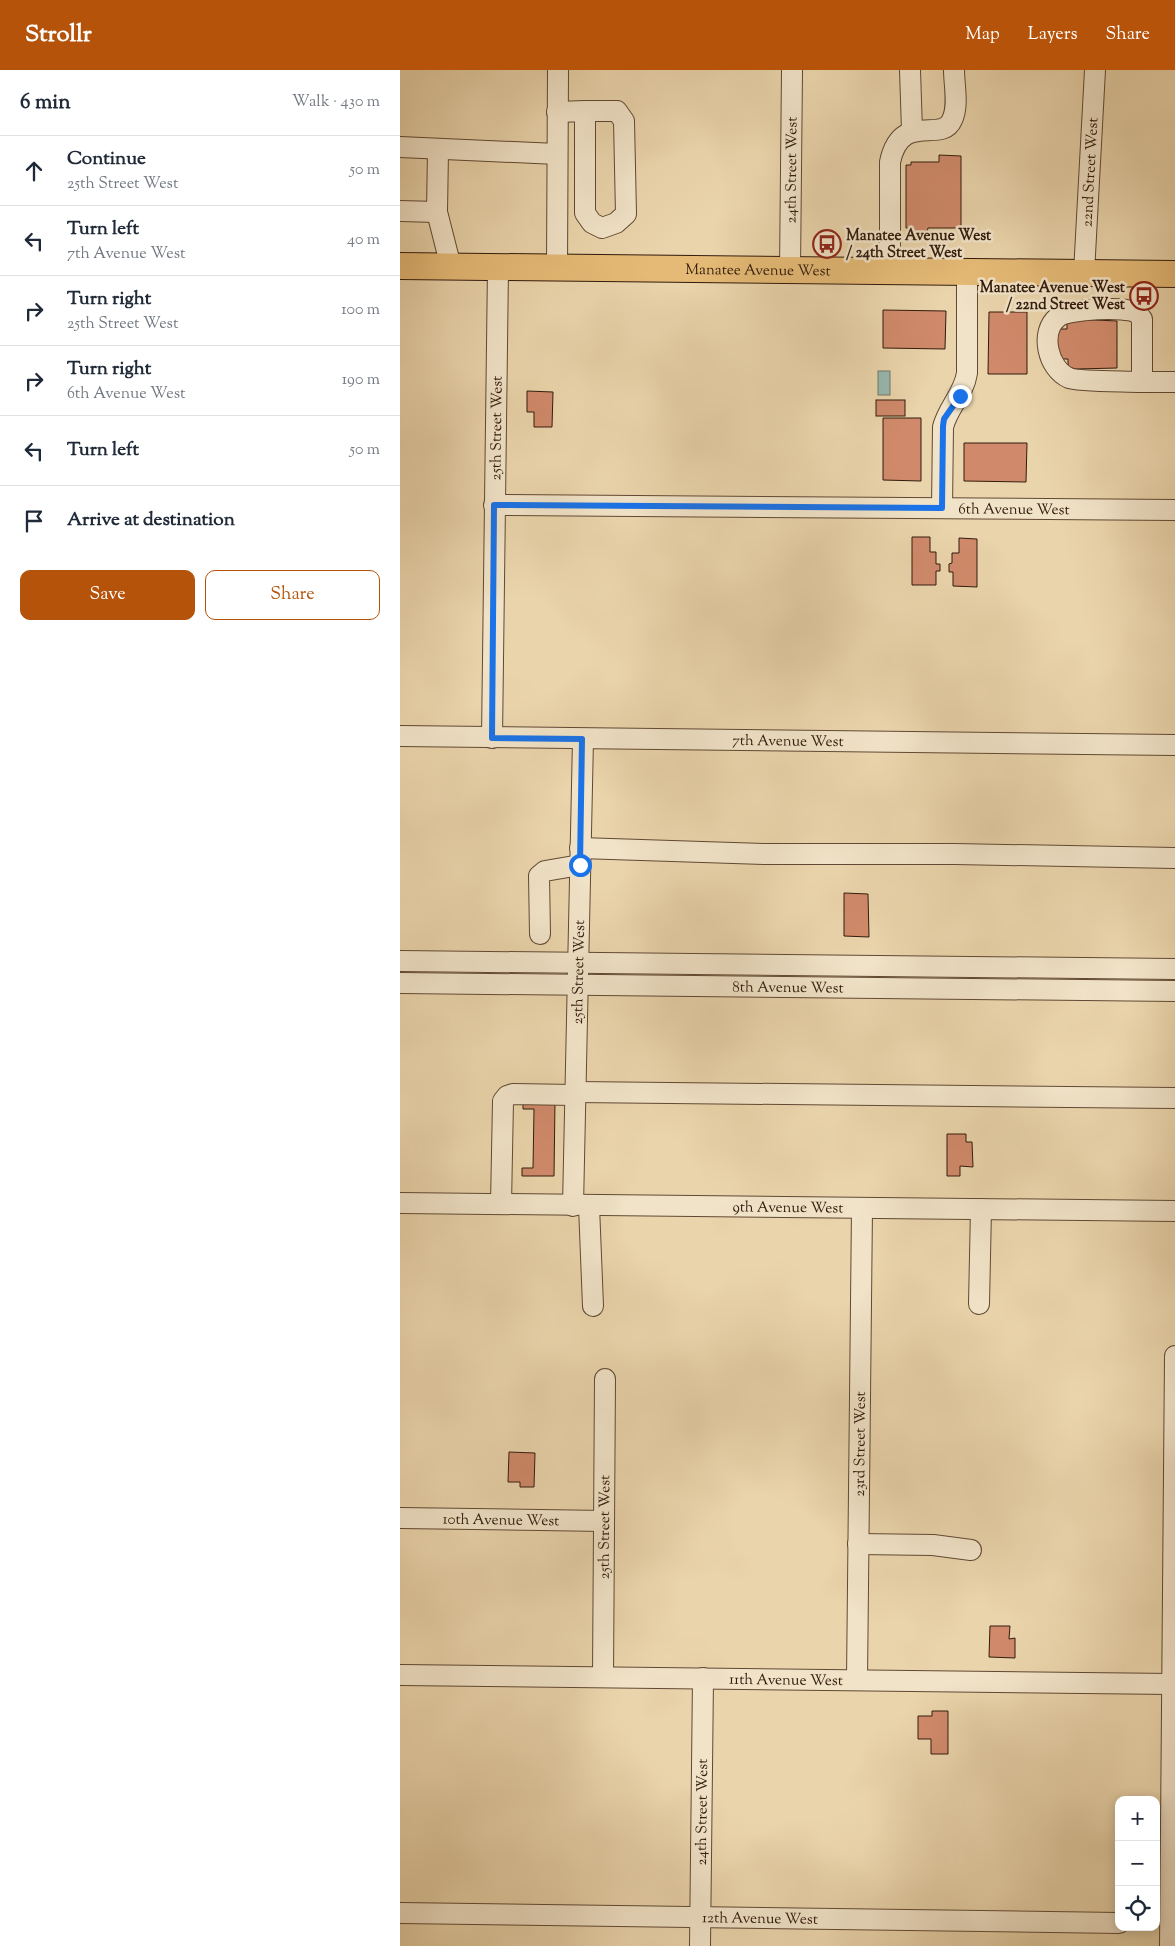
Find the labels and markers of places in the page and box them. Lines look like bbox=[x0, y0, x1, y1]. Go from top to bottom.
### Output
place label: Manatee Avenue West / 24th Street West bbox=[846, 226, 992, 264]
bus stop icon: Manatee Avenue West / 24th Street West bbox=[812, 229, 842, 259]
place label: Manatee Avenue West / 22nd Street West bbox=[980, 278, 1126, 316]
bus stop icon: Manatee Avenue West / 22nd Street West bbox=[1129, 281, 1159, 311]

